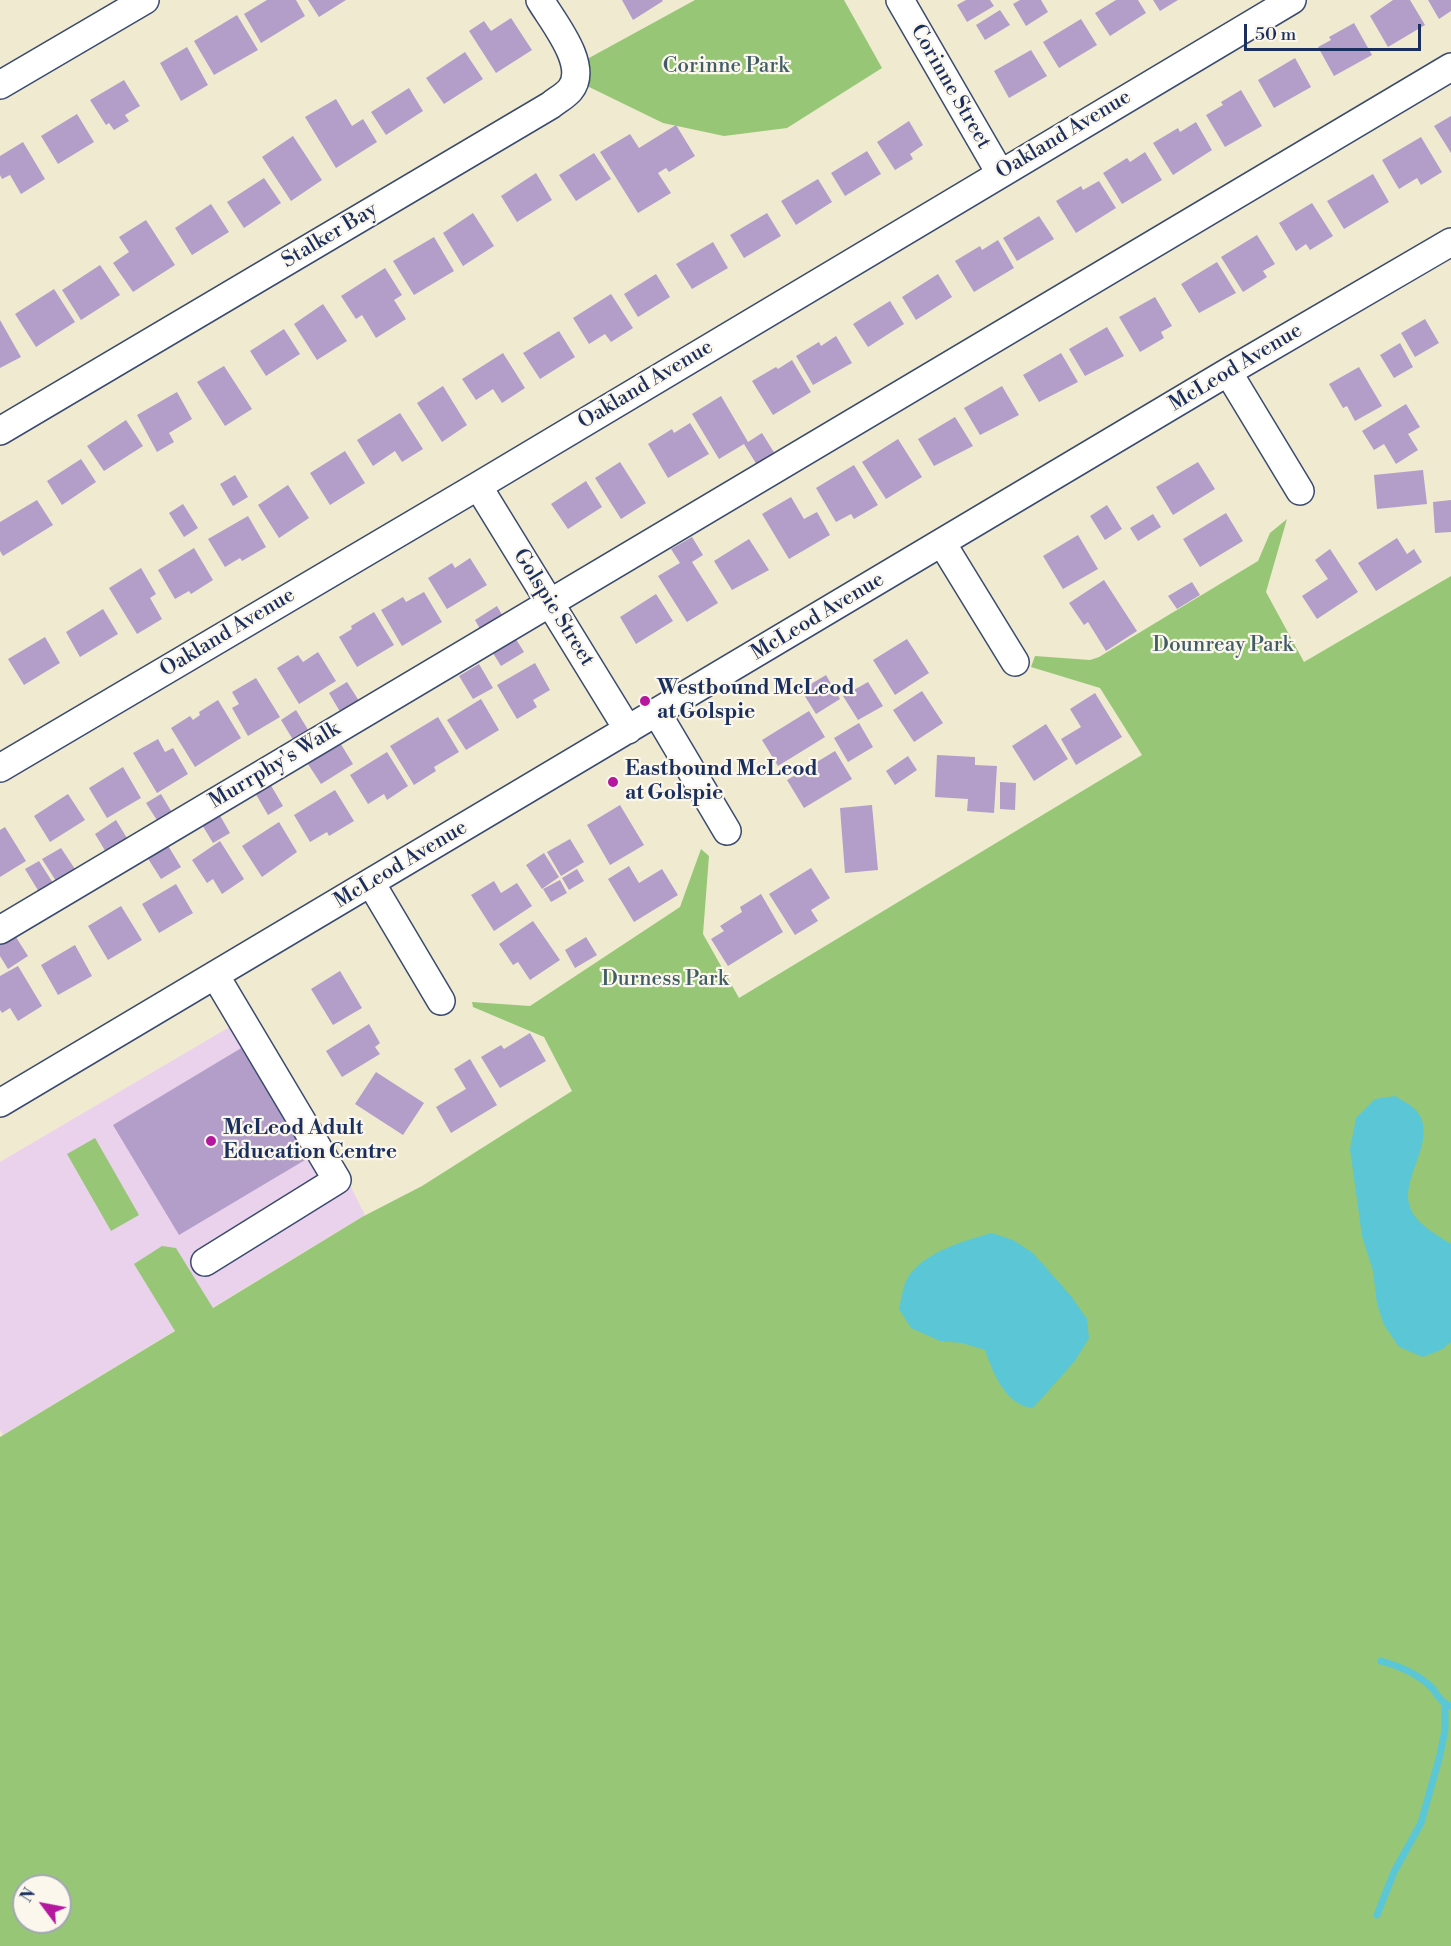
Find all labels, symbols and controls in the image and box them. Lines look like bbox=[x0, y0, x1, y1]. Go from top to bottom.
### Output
scale bar bbox=[1247, 12, 1424, 50]
street label: Corinne Street bbox=[904, 20, 996, 154]
text: 50 m bbox=[1255, 23, 1296, 46]
park label: Corinne Park bbox=[663, 54, 789, 80]
street label: Oakland Avenue bbox=[992, 85, 1136, 185]
street label: Stalker Bay bbox=[278, 198, 382, 274]
street label: McLeod Avenue bbox=[1165, 318, 1307, 418]
street label: Oakland Avenue bbox=[574, 335, 718, 435]
street label: Golspie Street bbox=[507, 545, 599, 671]
street label: McLeod Avenue bbox=[747, 567, 889, 667]
street label: Oakland Avenue bbox=[156, 583, 300, 683]
park label: Dounreay Park bbox=[1153, 633, 1293, 659]
place label: Westbound McLeod at Golspie bbox=[657, 676, 855, 726]
marker: Westbound McLeod at Golspie bbox=[638, 694, 652, 708]
street label: Murrphy's Walk bbox=[205, 717, 345, 815]
place label: Eastbound McLeod at Golspie bbox=[625, 757, 818, 807]
marker: Eastbound McLeod at Golspie bbox=[606, 775, 620, 789]
street label: McLeod Avenue bbox=[330, 815, 472, 915]
park label: Durness Park bbox=[601, 967, 729, 993]
place label: McLeod Adult Education Centre bbox=[223, 1116, 397, 1166]
marker: McLeod Adult Education Centre bbox=[204, 1134, 218, 1148]
north arrow bbox=[12, 1874, 72, 1934]
text: N bbox=[17, 1885, 40, 1906]

